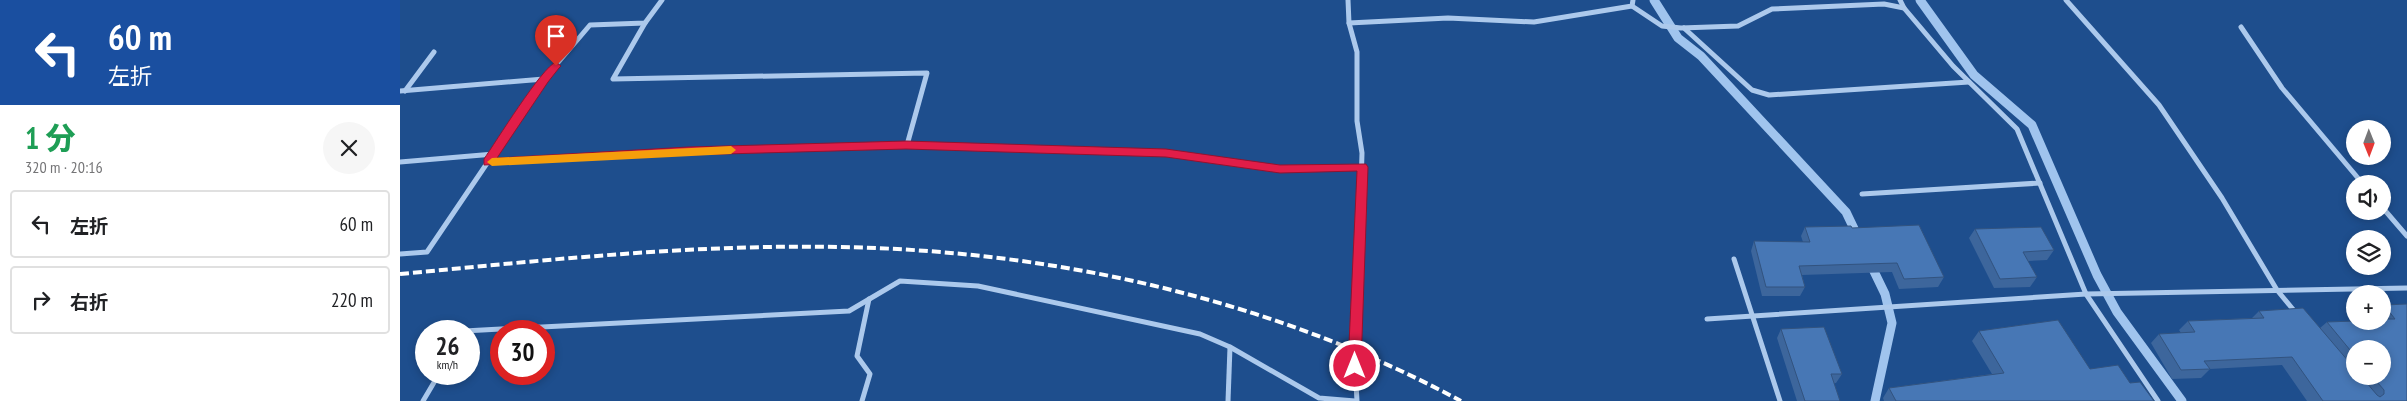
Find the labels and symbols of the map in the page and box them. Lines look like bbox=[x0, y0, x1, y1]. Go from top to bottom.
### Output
pin bbox=[535, 15, 577, 66]
north arrow bbox=[2346, 120, 2391, 165]
speed limit sign: 30 bbox=[490, 320, 555, 385]
position arrow bbox=[1328, 339, 1380, 391]

